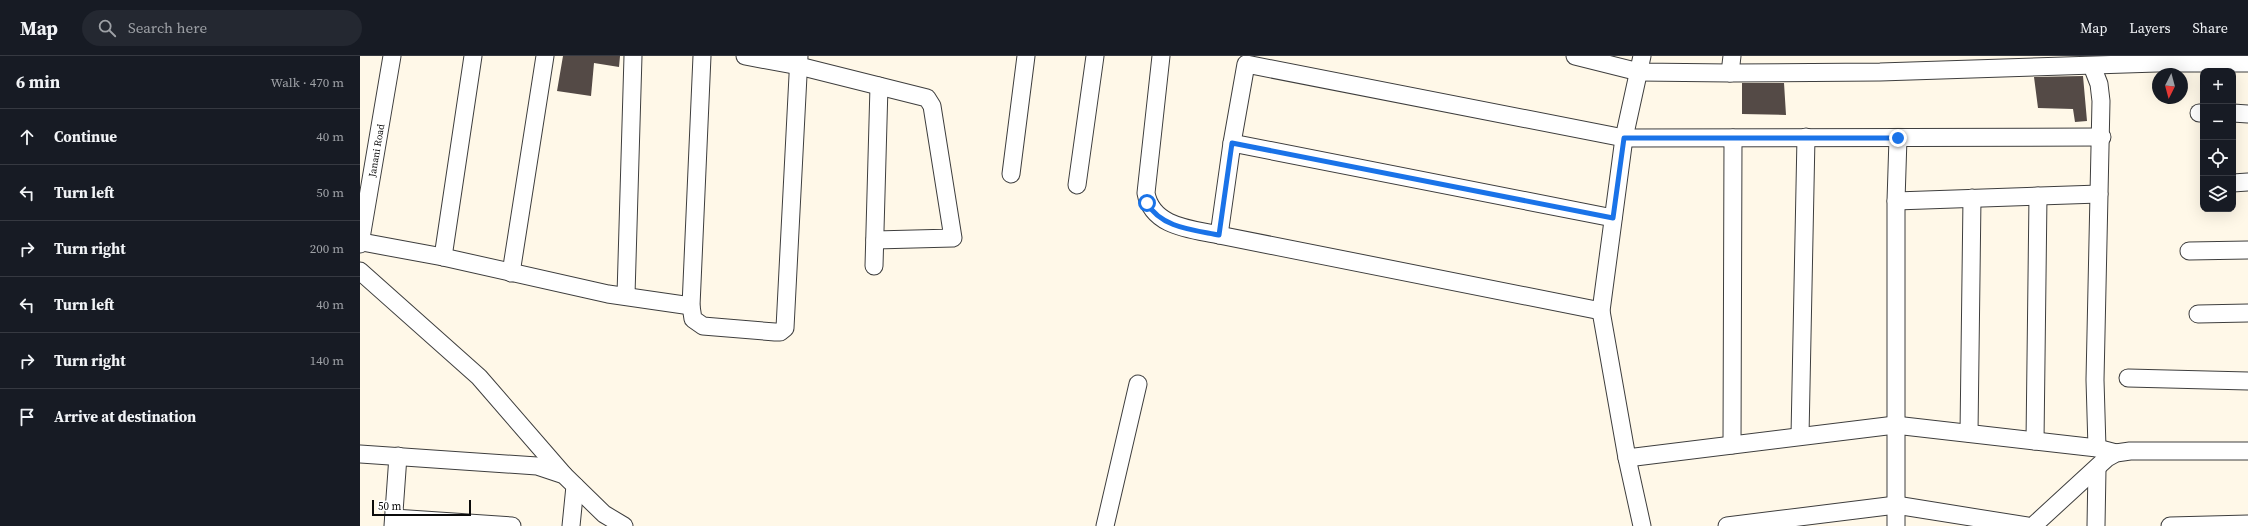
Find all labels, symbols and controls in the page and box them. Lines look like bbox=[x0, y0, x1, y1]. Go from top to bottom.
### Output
search box bbox=[82, 10, 362, 46]
text: Map bbox=[20, 15, 58, 41]
icon: search bbox=[96, 17, 118, 39]
text: Search here bbox=[128, 17, 207, 38]
text: Map bbox=[2080, 18, 2107, 38]
text: Layers bbox=[2129, 18, 2171, 38]
text: Share bbox=[2193, 18, 2228, 38]
north arrow bbox=[2152, 68, 2188, 104]
map controls bbox=[2200, 68, 2236, 212]
button: + bbox=[2200, 68, 2236, 104]
text: 6 min bbox=[16, 70, 60, 94]
text: Walk · 470 m bbox=[271, 74, 344, 91]
button: − bbox=[2200, 104, 2236, 140]
street label: Janani Road bbox=[365, 123, 387, 179]
icon: ahead bbox=[16, 126, 38, 148]
text: Continue bbox=[54, 126, 117, 147]
text: 40 m bbox=[316, 128, 344, 145]
route end bbox=[1889, 129, 1907, 147]
button: locate bbox=[2200, 140, 2236, 176]
button: layers bbox=[2200, 176, 2236, 212]
icon: left bbox=[16, 182, 38, 204]
text: Turn left bbox=[54, 182, 114, 203]
text: 50 m bbox=[316, 184, 344, 201]
route start bbox=[1138, 194, 1156, 212]
icon: right bbox=[16, 238, 38, 260]
text: Turn right bbox=[54, 238, 126, 259]
text: 200 m bbox=[310, 240, 344, 257]
icon: left bbox=[16, 294, 38, 316]
text: Turn left bbox=[54, 294, 114, 315]
text: 40 m bbox=[316, 296, 344, 313]
icon: right bbox=[16, 350, 38, 372]
text: Turn right bbox=[54, 350, 126, 371]
text: 140 m bbox=[310, 352, 344, 369]
icon: arrive bbox=[16, 406, 38, 428]
text: Arrive at destination bbox=[54, 406, 196, 427]
scale bar bbox=[372, 498, 471, 517]
text: 50 m bbox=[378, 499, 401, 514]

